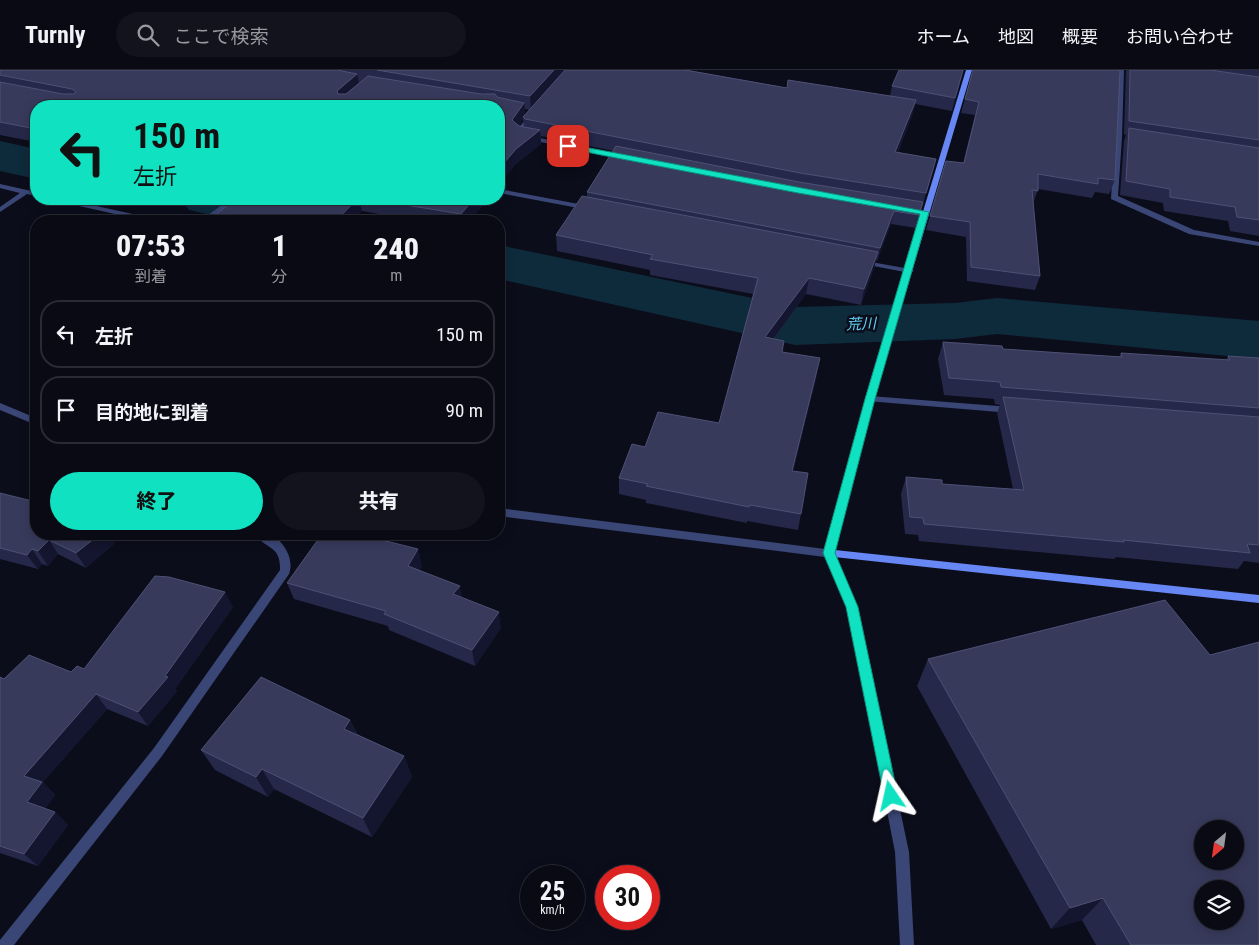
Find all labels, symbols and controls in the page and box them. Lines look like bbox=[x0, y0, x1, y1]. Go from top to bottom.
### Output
search box bbox=[116, 12, 466, 57]
text: Turnly bbox=[25, 21, 86, 49]
icon: search bbox=[134, 21, 162, 49]
text: ここで検索 bbox=[174, 25, 269, 48]
text: ホーム bbox=[917, 26, 970, 47]
text: 地図 bbox=[998, 26, 1034, 47]
text: 概要 bbox=[1062, 26, 1098, 47]
text: お問い合わせ bbox=[1126, 26, 1234, 47]
text: 150 m bbox=[133, 116, 220, 157]
icon: left bbox=[50, 120, 115, 185]
pin bbox=[547, 125, 589, 167]
icon: arrive bbox=[554, 132, 582, 160]
text: 左折 bbox=[133, 164, 177, 189]
text: 07:53 bbox=[116, 228, 185, 263]
text: 1 bbox=[272, 228, 287, 263]
text: 240 bbox=[373, 231, 419, 266]
text: m bbox=[390, 266, 402, 285]
text: 到着 bbox=[135, 267, 167, 286]
text: 分 bbox=[271, 267, 287, 286]
water label: 荒川 bbox=[846, 314, 878, 334]
icon: left bbox=[52, 320, 80, 348]
text: 150 m bbox=[436, 323, 483, 346]
text: 左折 bbox=[95, 325, 133, 348]
icon: arrive bbox=[52, 396, 80, 424]
text: 90 m bbox=[446, 399, 483, 422]
text: 目的地に到着 bbox=[95, 401, 209, 424]
button: 終了 bbox=[50, 472, 263, 530]
button: 共有 bbox=[273, 472, 485, 530]
position arrow bbox=[864, 769, 916, 821]
north arrow bbox=[1194, 820, 1244, 870]
map controls bbox=[1194, 820, 1244, 930]
speed limit sign: 30 bbox=[595, 865, 660, 930]
text: 25 bbox=[540, 877, 565, 906]
button: layers bbox=[1194, 880, 1244, 930]
text: km/h bbox=[540, 903, 565, 917]

